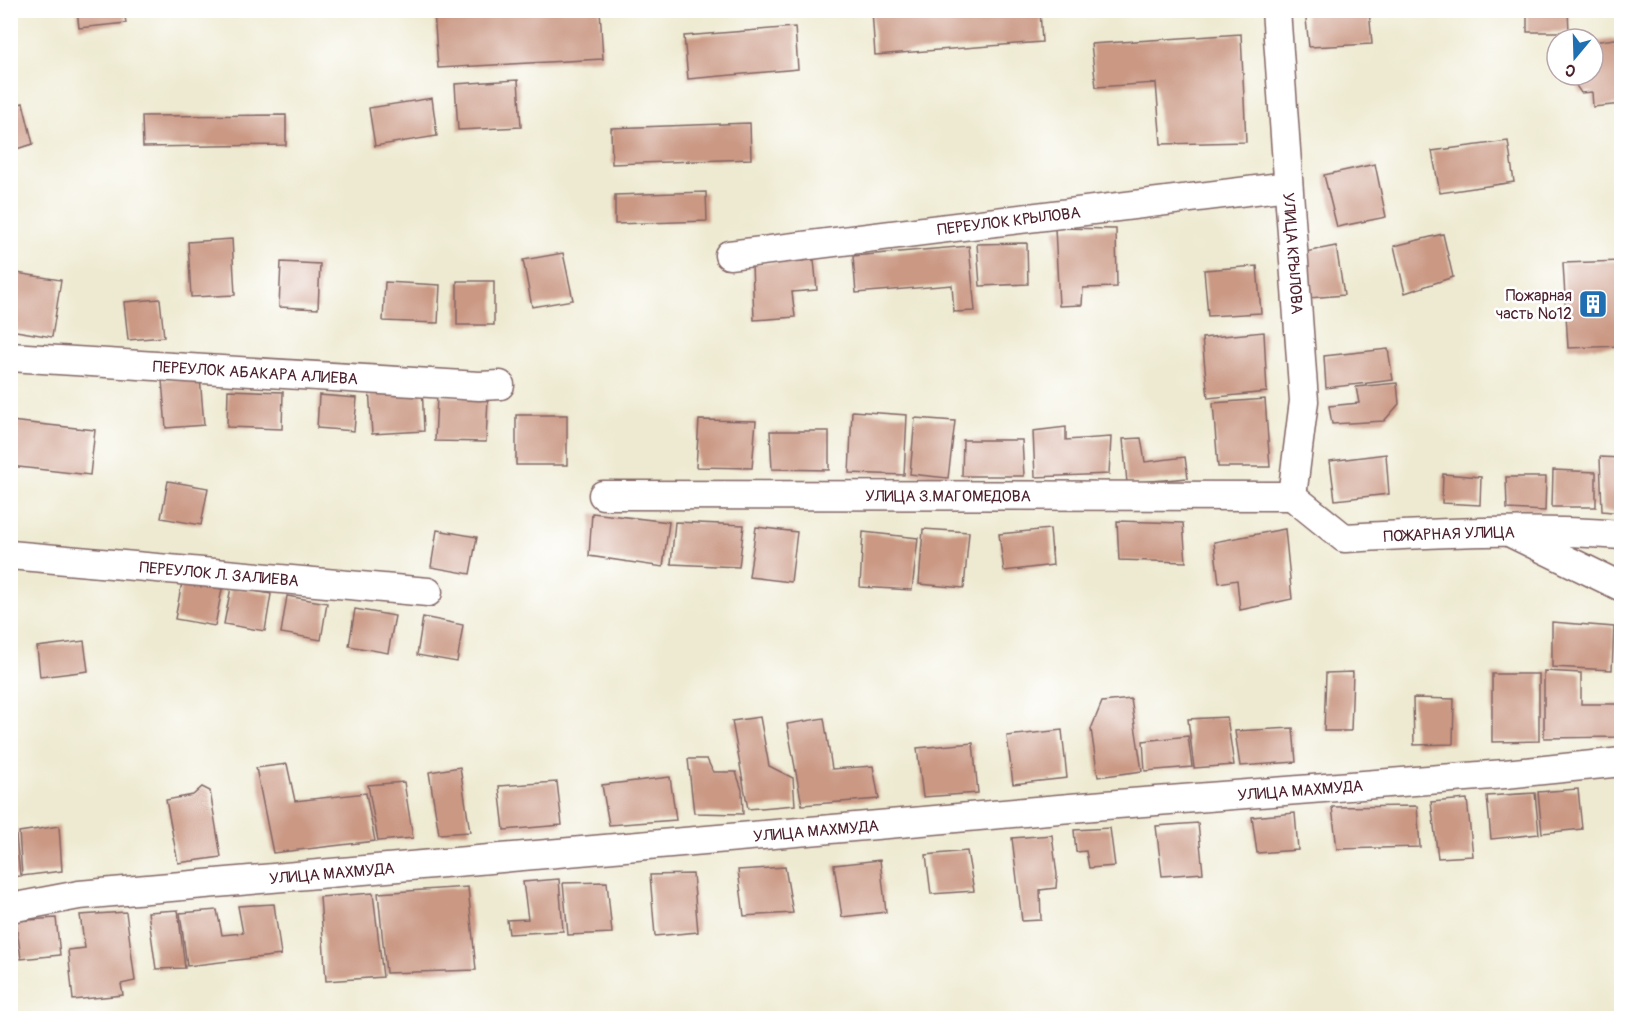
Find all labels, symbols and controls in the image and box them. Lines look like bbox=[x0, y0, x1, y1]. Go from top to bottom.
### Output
north arrow bbox=[1545, 27, 1605, 87]
text: С bbox=[1562, 59, 1578, 81]
street label: УЛИЦА КРЫЛОВА bbox=[1278, 192, 1307, 315]
street label: ПЕРЕУЛОК КРЫЛОВА bbox=[936, 203, 1082, 240]
place label: Пожарная часть №12 bbox=[1495, 286, 1572, 324]
building icon: Пожарная часть №12 bbox=[1577, 288, 1609, 320]
street label: ПЕРЕУЛОК АБАКАРА АЛИЕВА bbox=[152, 357, 359, 390]
street label: УЛИЦА З.МАГОМЕДОВА bbox=[865, 486, 1031, 507]
street label: ПОЖАРНАЯ УЛИЦА bbox=[1383, 523, 1515, 547]
street label: ПЕРЕУЛОК Л. ЗАЛИЕВА bbox=[139, 558, 300, 592]
street label: УЛИЦА МАХМУДА bbox=[1237, 776, 1364, 806]
street label: УЛИЦА МАХМУДА bbox=[753, 816, 880, 847]
street label: УЛИЦА МАХМУДА bbox=[268, 858, 395, 889]

